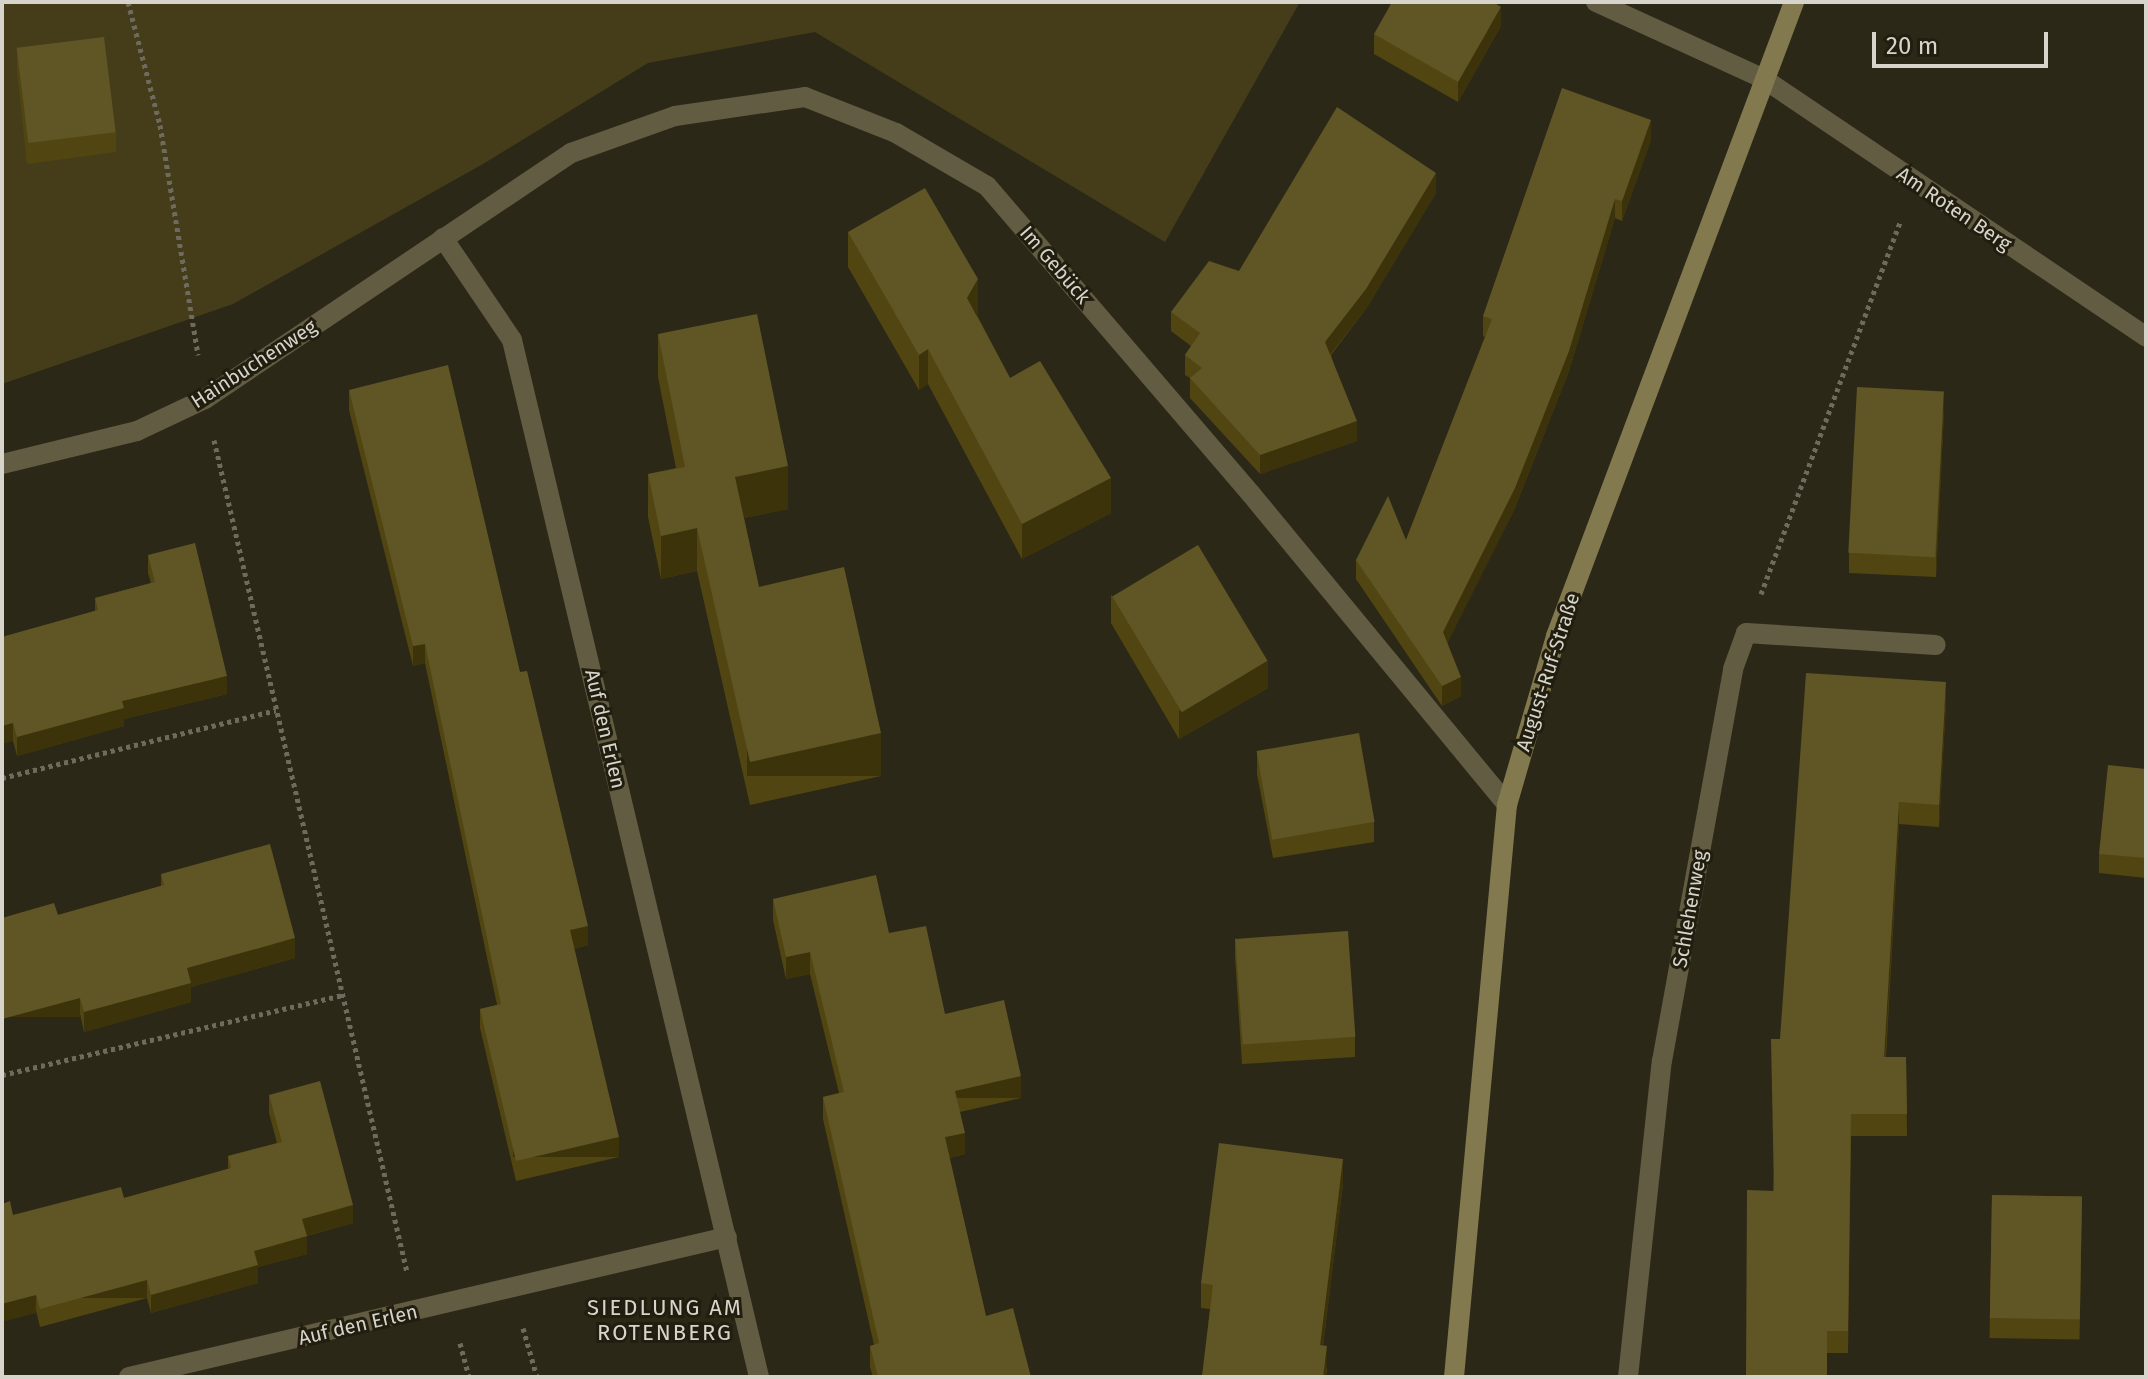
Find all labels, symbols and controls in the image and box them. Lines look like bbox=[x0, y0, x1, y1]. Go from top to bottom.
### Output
scale bar bbox=[1876, 16, 2052, 66]
text: 20 m bbox=[1886, 32, 1938, 60]
street label: Am Roten Berg bbox=[1892, 162, 2016, 256]
street label: Im Gebück bbox=[1015, 221, 1095, 309]
street label: Hainbuchenweg bbox=[187, 314, 321, 414]
street label: August-Ruf-Straße bbox=[1511, 590, 1585, 754]
street label: Auf den Erlen bbox=[580, 667, 630, 791]
street label: Schlehenweg bbox=[1668, 848, 1712, 970]
district label: SIEDLUNG AM ROTENBERG bbox=[587, 1294, 743, 1346]
street label: Auf den Erlen bbox=[296, 1300, 420, 1350]

